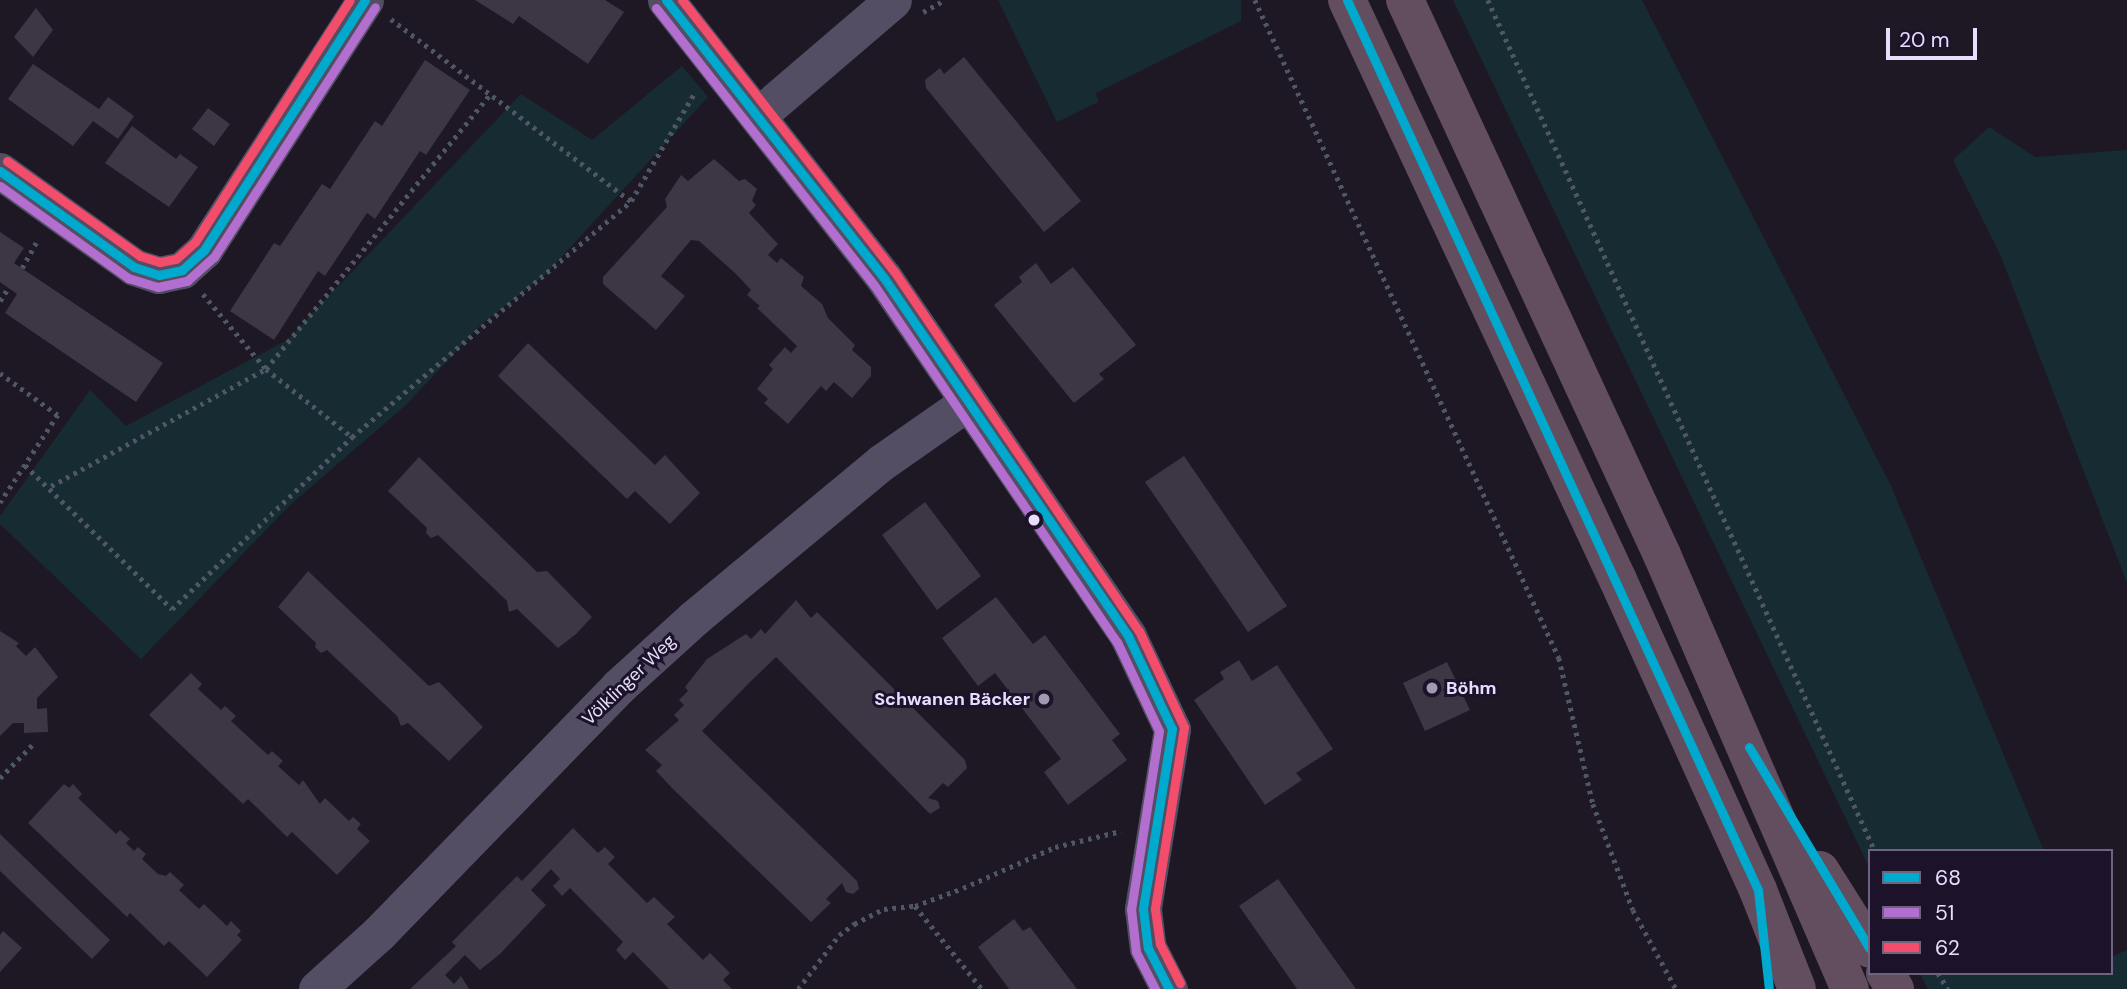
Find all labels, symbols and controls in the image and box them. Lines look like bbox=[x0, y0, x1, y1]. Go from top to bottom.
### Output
scale bar bbox=[1889, 14, 1980, 58]
text: 20 m bbox=[1899, 26, 1950, 54]
unlabelled marker bbox=[1027, 513, 1041, 527]
street label: Völklinger Weg bbox=[578, 630, 680, 730]
place label: Böhm bbox=[1446, 677, 1497, 699]
marker: Böhm bbox=[1424, 680, 1440, 696]
place label: Schwanen Bäcker bbox=[874, 688, 1030, 710]
marker: Schwanen Bäcker bbox=[1036, 691, 1052, 707]
legend bbox=[1868, 849, 2113, 975]
text: 68 bbox=[1935, 864, 1961, 892]
text: 51 bbox=[1935, 899, 1954, 927]
text: 62 bbox=[1935, 934, 1960, 962]

